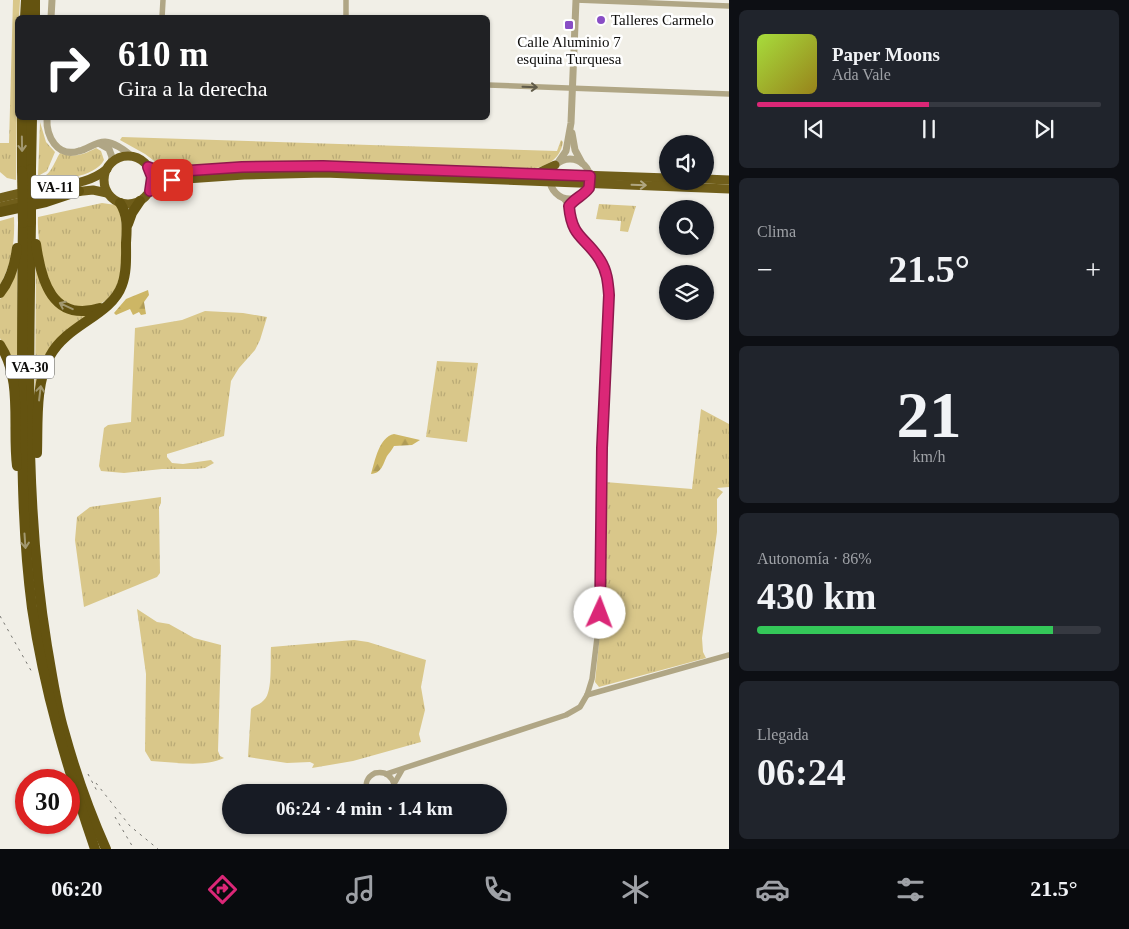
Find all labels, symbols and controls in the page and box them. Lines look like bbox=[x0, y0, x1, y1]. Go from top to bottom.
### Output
place label: Talleres Carmelo bbox=[611, 12, 714, 28]
marker: Talleres Carmelo bbox=[595, 14, 607, 26]
marker: Calle Aluminio 7 esquina Turquesa bbox=[563, 19, 575, 31]
place label: Calle Aluminio 7 esquina Turquesa bbox=[517, 34, 622, 67]
icon: right bbox=[35, 35, 100, 100]
text: 610 m bbox=[118, 35, 208, 74]
text: Paper Moons bbox=[832, 44, 940, 65]
text: Ada Vale bbox=[832, 66, 891, 83]
text: Gira a la derecha bbox=[118, 76, 268, 101]
one-way arrow bbox=[522, 82, 538, 92]
icon: previous bbox=[800, 115, 828, 143]
icon: pause bbox=[915, 115, 943, 143]
icon: next bbox=[1030, 115, 1058, 143]
map controls bbox=[659, 135, 714, 320]
button: sound bbox=[659, 135, 714, 190]
one-way arrow bbox=[17, 136, 27, 152]
pin bbox=[151, 159, 193, 201]
icon: arrive bbox=[158, 166, 186, 194]
road number: VA-11 bbox=[31, 176, 79, 198]
one-way arrow bbox=[631, 181, 647, 190]
button: search bbox=[659, 200, 714, 255]
text: Clima bbox=[757, 223, 796, 240]
text: 21.5° bbox=[888, 248, 970, 290]
text: − bbox=[757, 254, 773, 285]
text: + bbox=[1085, 254, 1101, 285]
button: layers bbox=[659, 265, 714, 320]
one-way arrow bbox=[59, 300, 74, 310]
road number: VA-30 bbox=[6, 356, 54, 378]
text: 21 bbox=[897, 379, 962, 451]
one-way arrow bbox=[35, 385, 45, 401]
text: km/h bbox=[913, 448, 945, 465]
one-way arrow bbox=[21, 533, 30, 549]
text: Autonomía · 86% bbox=[757, 550, 872, 567]
text: 430 km bbox=[757, 575, 876, 617]
position arrow bbox=[573, 586, 625, 638]
text: Llegada bbox=[757, 726, 809, 743]
text: 06:24 bbox=[757, 751, 846, 793]
speed limit sign: 30 bbox=[15, 769, 80, 834]
text: 06:24 · 4 min · 1.4 km bbox=[276, 798, 453, 819]
icon: directions bbox=[205, 872, 240, 907]
icon: music bbox=[343, 872, 378, 907]
icon: phone bbox=[480, 872, 515, 907]
icon: climate bbox=[618, 872, 653, 907]
icon: car bbox=[755, 872, 790, 907]
icon: filters bbox=[893, 872, 928, 907]
text: 06:20 bbox=[51, 876, 103, 901]
text: 21.5° bbox=[1030, 876, 1078, 901]

